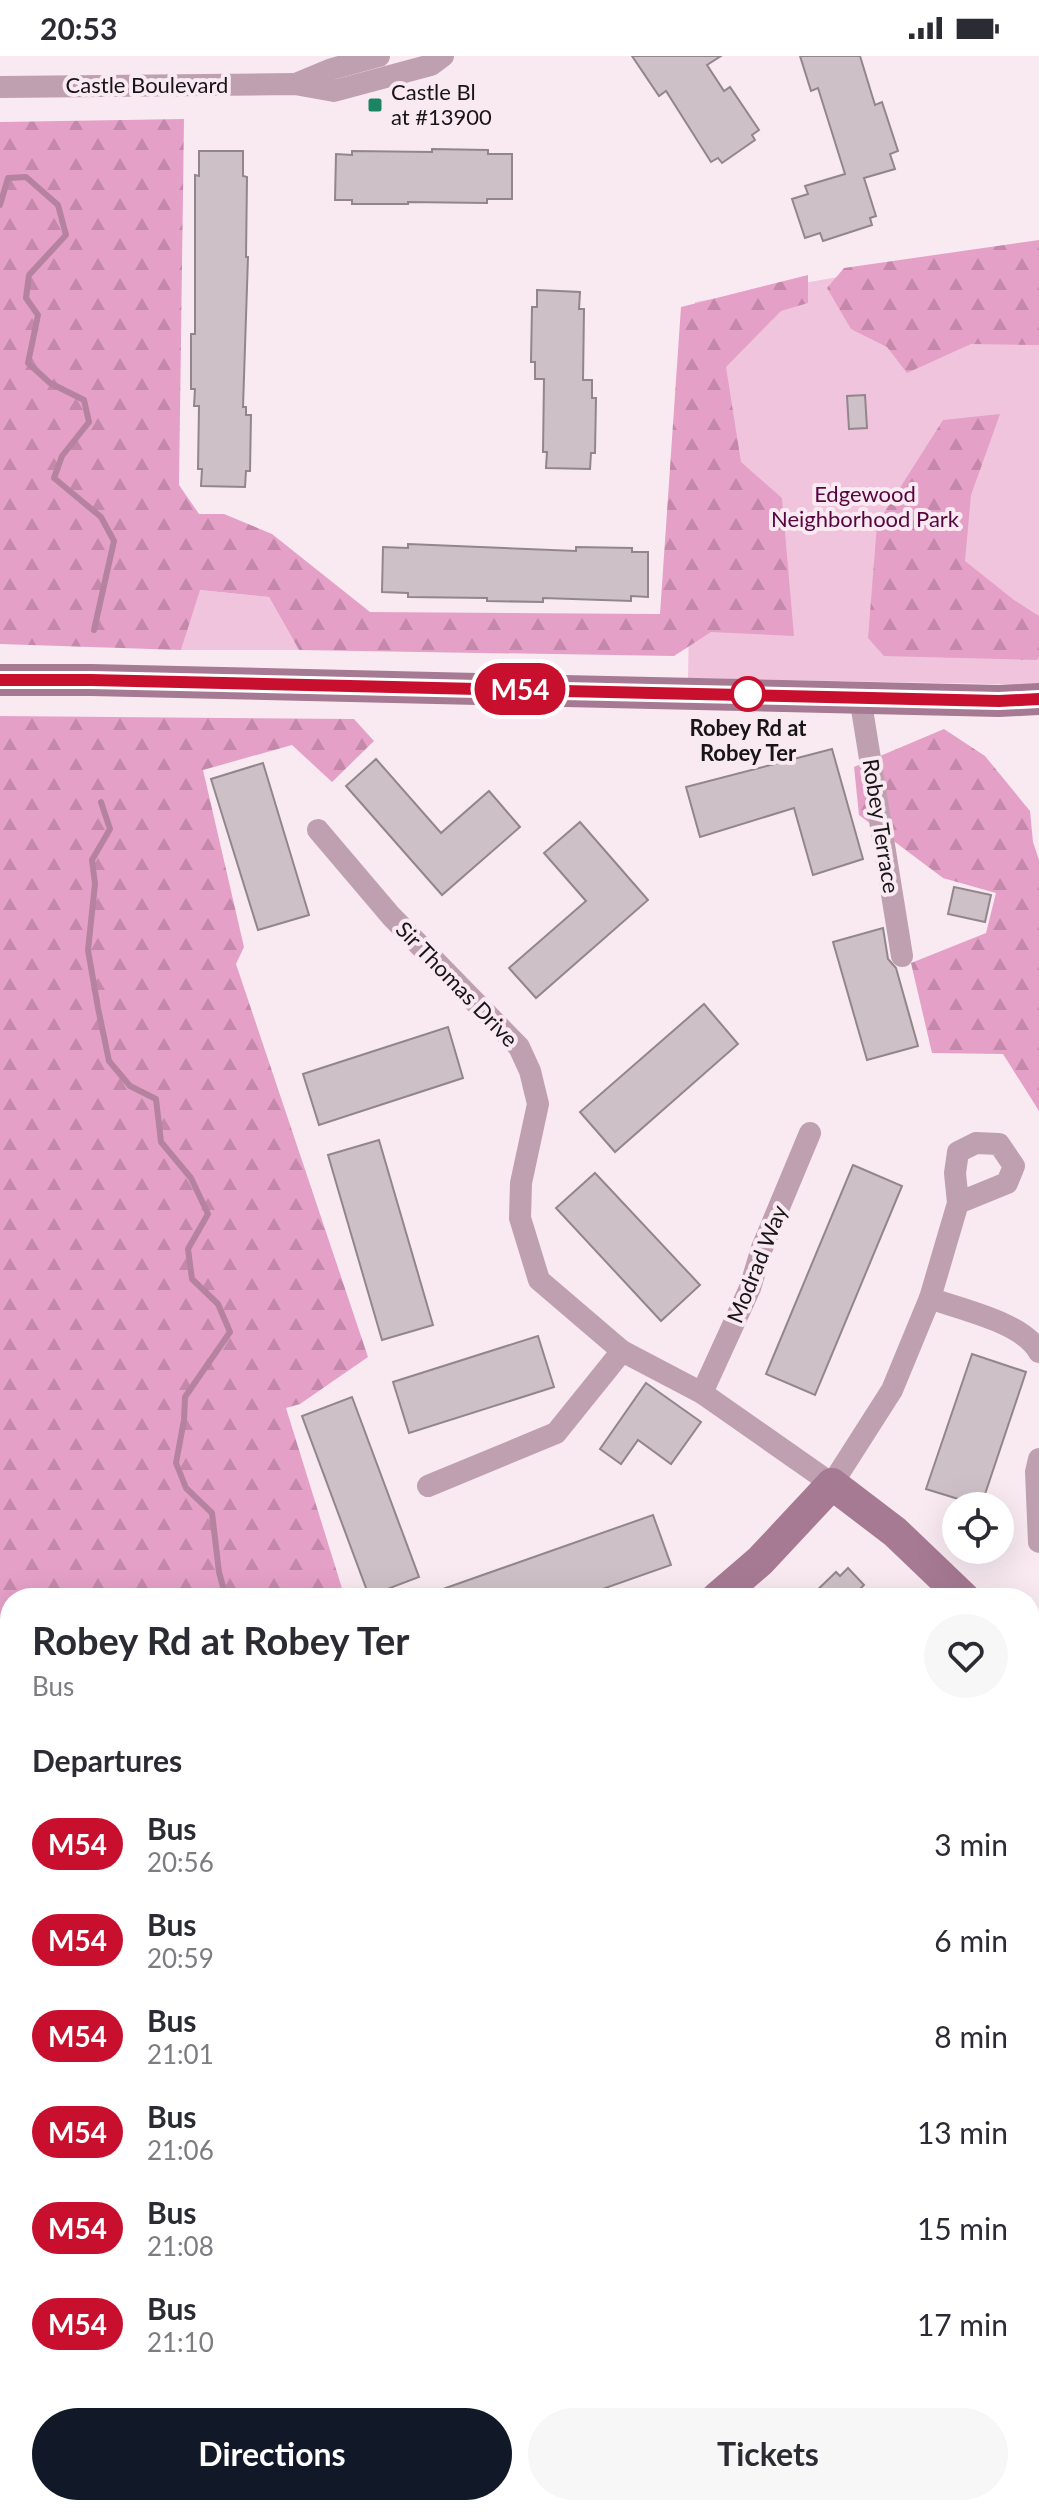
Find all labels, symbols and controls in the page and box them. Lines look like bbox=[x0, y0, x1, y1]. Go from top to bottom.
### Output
text: 20:53 bbox=[40, 10, 117, 46]
street label: Castle Boulevard bbox=[66, 71, 228, 98]
place label: Castle Bl at #13900 bbox=[391, 78, 492, 130]
marker: Castle Bl at #13900 bbox=[366, 96, 384, 114]
park label: Edgewood Neighborhood Park bbox=[771, 480, 960, 532]
line badge: M54 bbox=[474, 663, 566, 715]
text: M54 bbox=[491, 672, 549, 706]
marker: Robey Rd at Robey Ter bbox=[731, 677, 765, 711]
place label: Robey Rd at Robey Ter bbox=[690, 714, 807, 766]
street label: Robey Terrace bbox=[858, 757, 905, 895]
street label: Sir Thomas Drive bbox=[391, 915, 524, 1052]
street label: Modrad Way bbox=[721, 1200, 793, 1327]
map controls bbox=[942, 1492, 1014, 1564]
button: locate bbox=[942, 1492, 1014, 1564]
button: heart bbox=[924, 1614, 1008, 1698]
text: Robey Rd at Robey Ter bbox=[32, 1617, 409, 1663]
text: Bus bbox=[32, 1670, 74, 1702]
text: Departures bbox=[32, 1742, 182, 1778]
text: Bus bbox=[147, 1810, 197, 1846]
text: 3 min bbox=[934, 1826, 1008, 1862]
text: M54 bbox=[48, 1827, 107, 1861]
text: 20:56 bbox=[147, 1846, 214, 1878]
text: Bus bbox=[147, 1906, 197, 1942]
text: 6 min bbox=[934, 1922, 1008, 1958]
text: M54 bbox=[48, 1923, 107, 1957]
text: 20:59 bbox=[147, 1942, 214, 1974]
text: Bus bbox=[147, 2002, 197, 2038]
text: 8 min bbox=[934, 2018, 1008, 2054]
text: M54 bbox=[48, 2019, 107, 2053]
text: 21:01 bbox=[147, 2038, 214, 2070]
text: Bus bbox=[147, 2098, 197, 2134]
text: 13 min bbox=[917, 2114, 1008, 2150]
text: M54 bbox=[48, 2115, 107, 2149]
text: 21:06 bbox=[147, 2134, 214, 2166]
text: Bus bbox=[147, 2194, 197, 2230]
text: 15 min bbox=[917, 2210, 1008, 2246]
text: M54 bbox=[48, 2211, 107, 2245]
text: 21:08 bbox=[147, 2230, 214, 2262]
text: Bus bbox=[147, 2290, 197, 2326]
text: 17 min bbox=[917, 2306, 1008, 2342]
text: M54 bbox=[48, 2307, 107, 2341]
text: 21:10 bbox=[147, 2326, 214, 2358]
button: Directions bbox=[32, 2408, 512, 2500]
button: Tickets bbox=[528, 2408, 1008, 2500]

